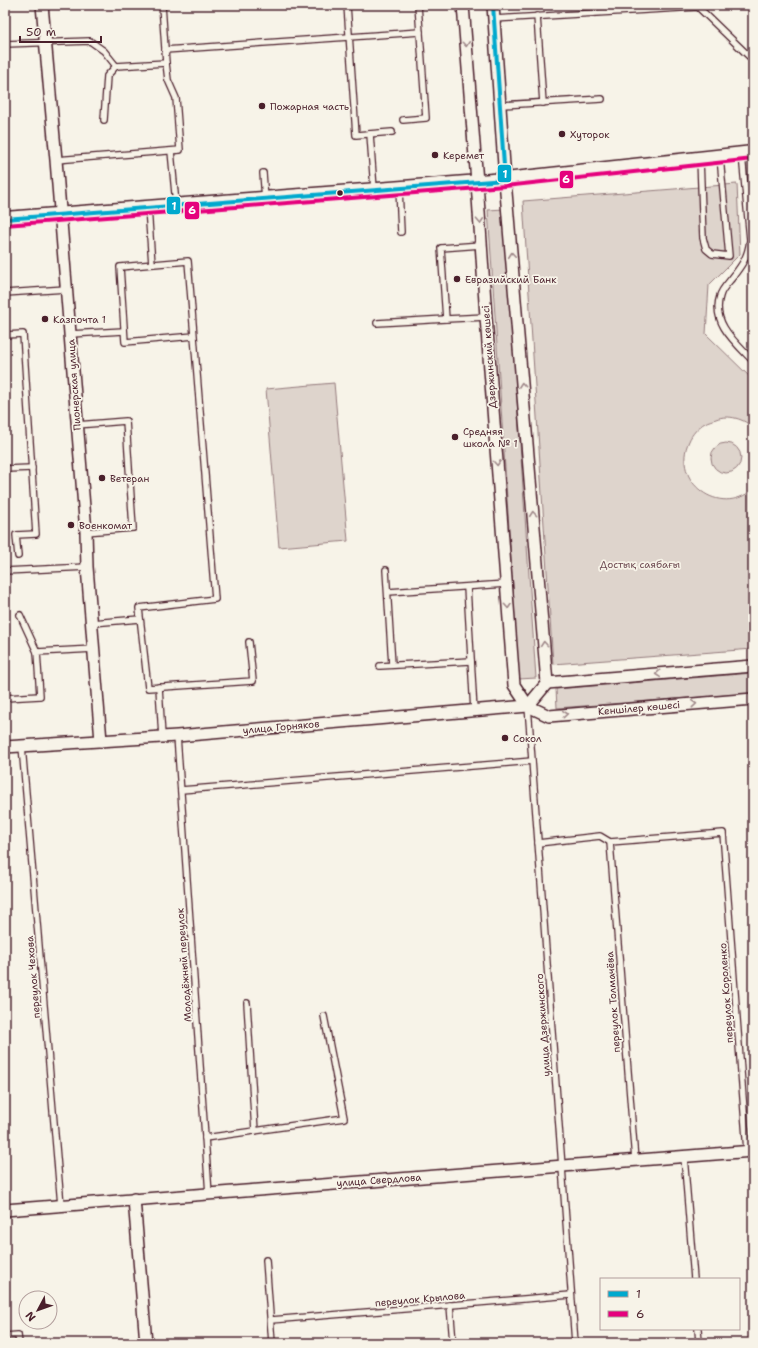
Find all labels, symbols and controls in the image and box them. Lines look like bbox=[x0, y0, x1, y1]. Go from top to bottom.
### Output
scale bar bbox=[20, 18, 101, 44]
text: 50 m bbox=[26, 24, 56, 40]
one-way arrow bbox=[461, 41, 470, 47]
place label: Пожарная часть bbox=[270, 100, 349, 113]
marker: Пожарная часть bbox=[257, 101, 267, 111]
place label: Хуторок bbox=[570, 128, 610, 141]
marker: Хуторок bbox=[557, 129, 567, 139]
place label: Керемет bbox=[443, 149, 485, 162]
marker: Керемет bbox=[430, 150, 440, 160]
line badge: 1 bbox=[497, 164, 512, 183]
text: 1 bbox=[502, 167, 508, 182]
line badge: 6 bbox=[559, 170, 574, 189]
text: 6 bbox=[562, 172, 570, 187]
unlabelled marker bbox=[335, 188, 345, 198]
line badge: 1 bbox=[166, 196, 181, 215]
text: 1 bbox=[171, 199, 177, 214]
line badge: 6 bbox=[184, 201, 200, 220]
text: 6 bbox=[188, 203, 196, 218]
one-way arrow bbox=[475, 218, 484, 224]
one-way arrow bbox=[507, 252, 516, 258]
place label: Евразийский Банк bbox=[465, 273, 557, 286]
marker: Евразийский Банк bbox=[452, 274, 462, 284]
street label: Дзержинский көшесі bbox=[479, 305, 499, 409]
place label: Казпочта 1 bbox=[53, 313, 106, 326]
marker: Казпочта 1 bbox=[40, 314, 50, 324]
street label: Пионерская улица bbox=[64, 338, 84, 431]
one-way arrow bbox=[518, 382, 527, 388]
place label: Средняя школа № 1 bbox=[463, 425, 518, 450]
marker: Средняя школа № 1 bbox=[450, 432, 460, 442]
one-way arrow bbox=[493, 460, 502, 466]
place label: Ветеран bbox=[110, 472, 149, 485]
marker: Ветеран bbox=[97, 473, 107, 483]
one-way arrow bbox=[528, 511, 537, 517]
place label: Военкомат bbox=[79, 519, 133, 532]
marker: Военкомат bbox=[66, 520, 76, 530]
park label: Достық саябағы bbox=[600, 558, 680, 571]
one-way arrow bbox=[504, 603, 513, 609]
one-way arrow bbox=[539, 641, 548, 647]
one-way arrow bbox=[655, 669, 661, 678]
street label: Кеншілер көшесі bbox=[597, 698, 681, 718]
one-way arrow bbox=[691, 699, 697, 708]
one-way arrow bbox=[562, 710, 568, 719]
street label: улица Горняков bbox=[242, 717, 320, 737]
place label: Сокол bbox=[513, 732, 542, 745]
marker: Сокол bbox=[500, 733, 510, 743]
street label: Молодёжный переулок bbox=[173, 907, 194, 1023]
street label: переулок Чехова bbox=[23, 934, 43, 1019]
street label: переулок Короленко bbox=[716, 943, 736, 1043]
street label: переулок Толмачёва bbox=[603, 950, 623, 1053]
street label: улица Дзержинского bbox=[533, 973, 553, 1077]
street label: улица Свердлова bbox=[336, 1170, 423, 1189]
legend bbox=[600, 1278, 740, 1330]
text: 1 bbox=[636, 1286, 641, 1302]
street label: переулок Крылова bbox=[374, 1289, 466, 1309]
north arrow bbox=[18, 1290, 58, 1330]
text: 6 bbox=[636, 1306, 644, 1322]
text: N bbox=[22, 1308, 39, 1324]

